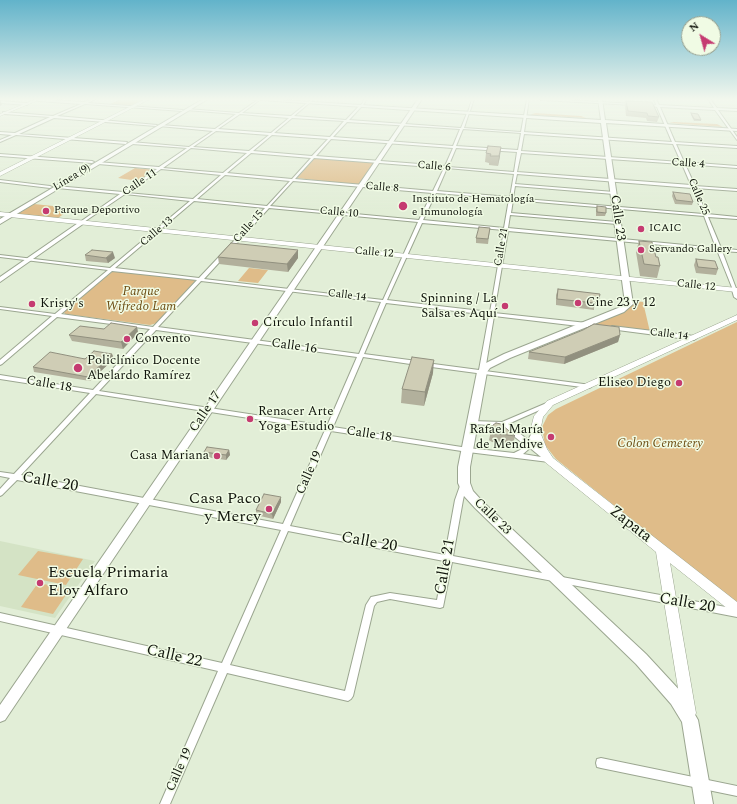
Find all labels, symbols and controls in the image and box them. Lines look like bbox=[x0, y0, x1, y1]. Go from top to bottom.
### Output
north arrow bbox=[681, 16, 721, 56]
text: N bbox=[685, 17, 703, 36]
street label: Calle 4 bbox=[671, 156, 705, 172]
street label: Calle 6 bbox=[417, 159, 451, 175]
street label: Línea (9) bbox=[51, 162, 93, 194]
street label: Calle 11 bbox=[120, 167, 160, 199]
street label: Calle 25 bbox=[684, 177, 712, 217]
street label: Calle 8 bbox=[365, 180, 399, 196]
place label: Instituto de Hematología e Inmunología bbox=[412, 193, 534, 219]
street label: Calle 23 bbox=[606, 194, 628, 242]
marker: Instituto de Hematología e Inmunología bbox=[397, 200, 409, 212]
place label: Parque Deportivo bbox=[54, 204, 140, 218]
street label: Calle 10 bbox=[319, 205, 359, 221]
marker: Parque Deportivo bbox=[41, 206, 51, 216]
street label: Calle 15 bbox=[231, 208, 267, 246]
street label: Calle 13 bbox=[138, 214, 176, 250]
place label: ICAIC bbox=[649, 222, 682, 236]
marker: ICAIC bbox=[636, 224, 646, 234]
street label: Calle 21 bbox=[492, 227, 512, 267]
place label: Servando Gallery bbox=[649, 243, 732, 257]
street label: Calle 12 bbox=[354, 245, 394, 261]
marker: Servando Gallery bbox=[636, 245, 646, 255]
street label: Calle 12 bbox=[676, 277, 716, 295]
park label: Parque Wifredo Lam bbox=[106, 284, 176, 315]
street label: Calle 14 bbox=[327, 287, 367, 305]
place label: Spinning / La Salsa es Aquí bbox=[421, 291, 497, 322]
place label: Cine 23 y 12 bbox=[586, 295, 655, 311]
place label: Kristy's bbox=[40, 296, 84, 312]
marker: Cine 23 y 12 bbox=[573, 298, 583, 308]
marker: Kristy's bbox=[27, 299, 37, 309]
marker: Spinning / La Salsa es Aquí bbox=[500, 301, 510, 311]
place label: Círculo Infantil bbox=[263, 315, 353, 331]
marker: Círculo Infantil bbox=[250, 318, 260, 328]
street label: Calle 14 bbox=[649, 326, 689, 344]
place label: Convento bbox=[135, 331, 191, 347]
marker: Convento bbox=[122, 334, 132, 344]
street label: Calle 16 bbox=[270, 336, 318, 358]
place label: Policlínico Docente Abelardo Ramírez bbox=[87, 353, 200, 384]
marker: Policlínico Docente Abelardo Ramírez bbox=[72, 362, 84, 374]
street label: Calle 18 bbox=[25, 373, 73, 397]
place label: Eliseo Diego bbox=[598, 375, 671, 391]
marker: Eliseo Diego bbox=[674, 378, 684, 388]
street label: Calle 17 bbox=[187, 389, 225, 435]
place label: Renacer Arte Yoga Estudio bbox=[258, 404, 334, 435]
marker: Renacer Arte Yoga Estudio bbox=[245, 414, 255, 424]
place label: Rafael María de Mendive bbox=[469, 422, 543, 453]
street label: Calle 18 bbox=[345, 424, 393, 446]
marker: Rafael María de Mendive bbox=[546, 432, 556, 442]
park label: Colon Cemetery bbox=[617, 436, 703, 452]
place label: Casa Mariana bbox=[130, 448, 209, 464]
street label: Calle 19 bbox=[294, 449, 326, 497]
marker: Casa Mariana bbox=[212, 451, 222, 461]
street label: Calle 20 bbox=[21, 469, 79, 497]
place label: Casa Paco y Mercy bbox=[189, 490, 261, 528]
street label: Calle 23 bbox=[470, 495, 514, 539]
street label: Zapata bbox=[605, 502, 655, 548]
marker: Casa Paco y Mercy bbox=[264, 504, 274, 514]
street label: Calle 20 bbox=[340, 529, 398, 557]
street label: Calle 21 bbox=[432, 538, 460, 596]
place label: Escuela Primaria Eloy Alfaro bbox=[48, 564, 168, 602]
marker: Escuela Primaria Eloy Alfaro bbox=[35, 578, 45, 588]
street label: Calle 20 bbox=[658, 590, 716, 618]
street label: Calle 22 bbox=[144, 641, 204, 673]
street label: Calle 19 bbox=[164, 746, 196, 794]

